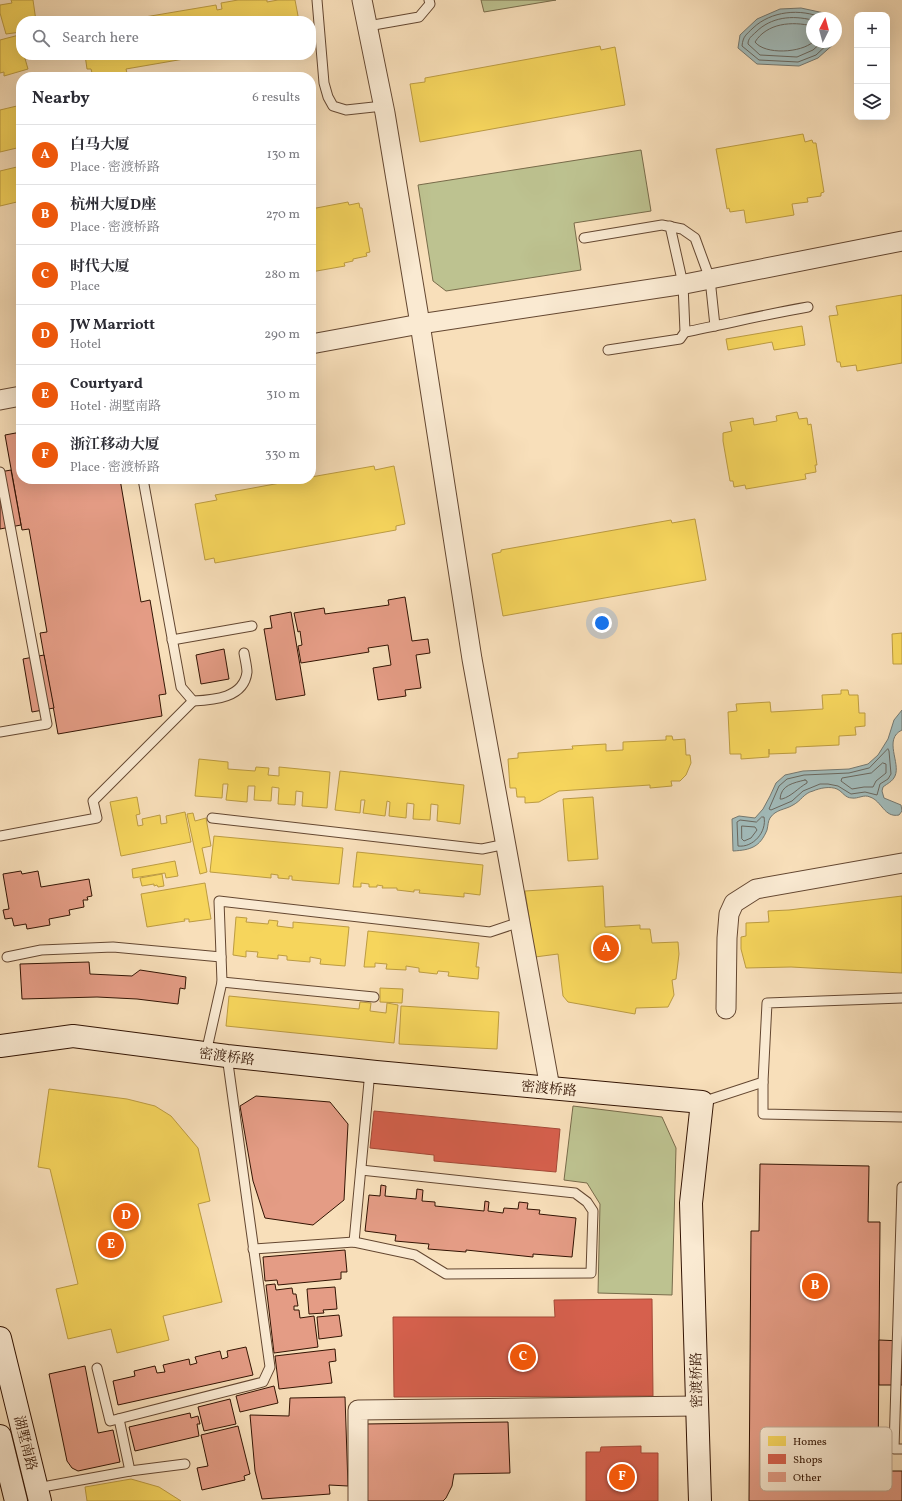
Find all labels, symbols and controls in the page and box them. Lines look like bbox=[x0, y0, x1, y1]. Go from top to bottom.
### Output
north arrow bbox=[806, 12, 842, 48]
map controls bbox=[854, 12, 890, 120]
button: + bbox=[854, 12, 890, 48]
search box bbox=[16, 16, 316, 60]
icon: search bbox=[30, 27, 52, 49]
text: Search here bbox=[62, 28, 139, 49]
button: − bbox=[854, 48, 890, 84]
button: layers bbox=[854, 84, 890, 120]
text: Nearby bbox=[32, 87, 90, 110]
text: 6 results bbox=[252, 89, 300, 107]
text: 白马大厦 bbox=[70, 135, 130, 156]
text: A bbox=[40, 146, 50, 164]
text: 130 m bbox=[267, 146, 300, 164]
text: Place · 密渡桥路 bbox=[70, 159, 160, 177]
text: 杭州大厦D座 bbox=[70, 195, 156, 216]
text: B bbox=[41, 206, 49, 224]
text: 270 m bbox=[266, 206, 300, 224]
text: Place · 密渡桥路 bbox=[70, 219, 160, 237]
text: 时代大厦 bbox=[70, 257, 130, 278]
text: C bbox=[41, 266, 49, 284]
text: 280 m bbox=[264, 266, 300, 284]
text: Place bbox=[70, 278, 100, 296]
text: JW Marriott bbox=[70, 315, 155, 336]
text: D bbox=[40, 326, 50, 344]
text: 290 m bbox=[264, 326, 300, 344]
text: Hotel bbox=[70, 336, 101, 354]
text: Courtyard bbox=[70, 374, 143, 395]
text: E bbox=[41, 386, 49, 404]
text: 310 m bbox=[266, 386, 300, 404]
text: Hotel · 湖墅南路 bbox=[70, 398, 161, 416]
text: 浙江移动大厦 bbox=[70, 435, 160, 456]
text: F bbox=[41, 446, 49, 464]
text: 330 m bbox=[265, 446, 300, 464]
text: Place · 密渡桥路 bbox=[70, 459, 160, 477]
your location bbox=[592, 613, 612, 633]
pin: A bbox=[593, 933, 619, 963]
street label: 密渡桥路 bbox=[198, 1045, 256, 1070]
street label: 密渡桥路 bbox=[520, 1078, 578, 1101]
pin: D bbox=[113, 1201, 139, 1231]
pin: E bbox=[98, 1230, 124, 1260]
pin: B bbox=[802, 1271, 828, 1301]
pin: C bbox=[510, 1342, 536, 1372]
street label: 密渡桥路 bbox=[688, 1352, 707, 1408]
street label: 湖墅南路 bbox=[9, 1414, 41, 1473]
legend bbox=[760, 1427, 892, 1491]
text: Homes bbox=[793, 1435, 827, 1450]
text: Shops bbox=[793, 1453, 823, 1468]
pin: F bbox=[609, 1462, 635, 1492]
text: Other bbox=[793, 1471, 822, 1486]

